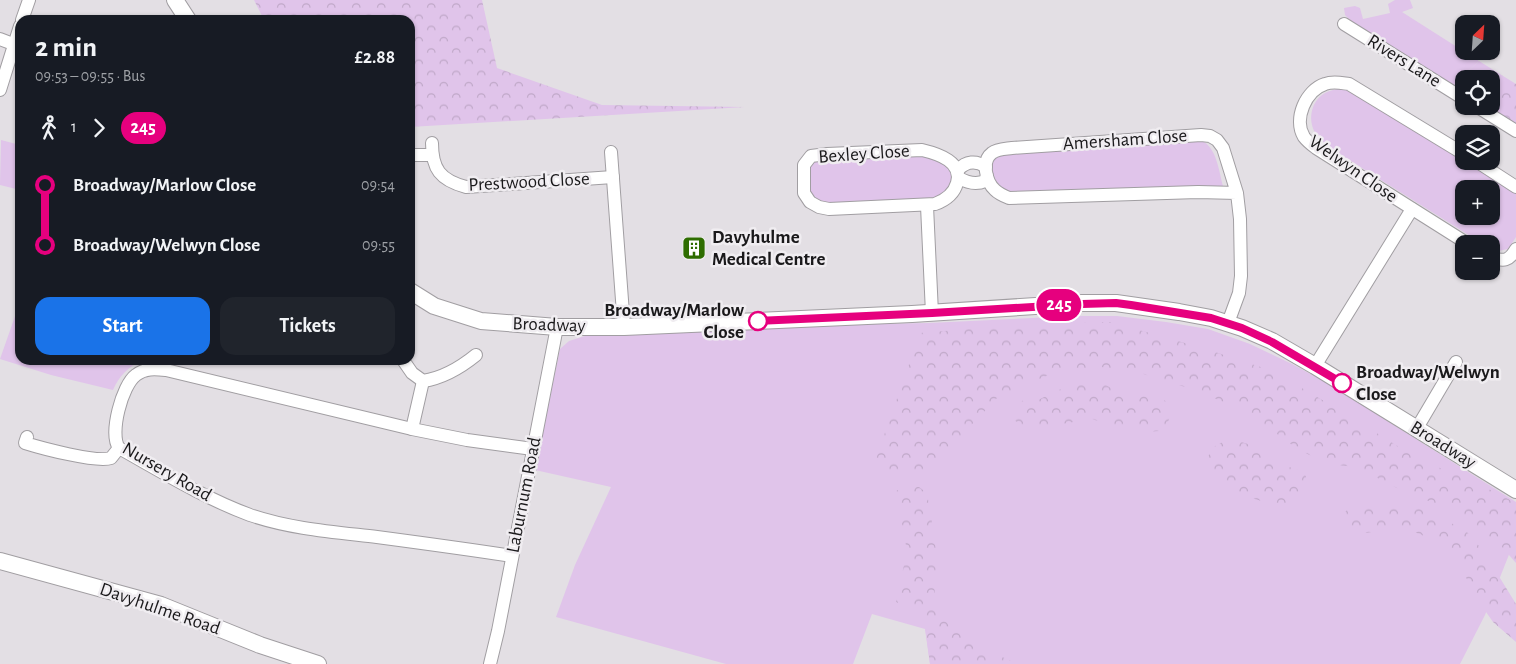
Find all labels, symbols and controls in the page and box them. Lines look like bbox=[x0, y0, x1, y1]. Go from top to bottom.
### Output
north arrow bbox=[1455, 15, 1500, 60]
map controls bbox=[1455, 15, 1500, 280]
street label: Rivers Lane bbox=[1364, 31, 1444, 91]
text: 2 min bbox=[35, 34, 97, 62]
text: £2.88 bbox=[354, 48, 395, 67]
text: 09:53 – 09:55 · Bus bbox=[35, 68, 145, 84]
button: locate bbox=[1455, 70, 1500, 115]
icon: walk bbox=[35, 114, 63, 142]
icon: forward bbox=[85, 114, 113, 142]
text: 1 bbox=[71, 119, 77, 135]
text: 245 bbox=[131, 119, 156, 137]
button: layers bbox=[1455, 125, 1500, 170]
street label: Amersham Close bbox=[1062, 126, 1188, 154]
street label: Welwyn Close bbox=[1305, 132, 1401, 206]
street label: Bexley Close bbox=[818, 141, 910, 167]
street label: Prestwood Close bbox=[468, 169, 590, 195]
text: Broadway/Marlow Close bbox=[73, 176, 256, 195]
text: 09:54 bbox=[361, 177, 395, 193]
button: + bbox=[1455, 180, 1500, 225]
place label: Davyhulme Medical Centre bbox=[712, 228, 825, 269]
building icon: Davyhulme Medical Centre bbox=[681, 235, 707, 261]
button: − bbox=[1455, 235, 1500, 280]
text: Broadway/Welwyn Close bbox=[73, 236, 260, 255]
text: 09:55 bbox=[362, 237, 395, 253]
line badge: 245 bbox=[1030, 289, 1088, 321]
text: 245 bbox=[1046, 296, 1072, 314]
button: Start bbox=[35, 297, 210, 355]
button: Tickets bbox=[220, 297, 395, 355]
place label: Broadway/Marlow Close bbox=[604, 301, 745, 342]
marker: Broadway/Marlow Close bbox=[748, 311, 768, 331]
street label: Broadway bbox=[512, 314, 586, 336]
place label: Broadway/Welwyn Close bbox=[1356, 363, 1500, 404]
marker: Broadway/Welwyn Close bbox=[1332, 373, 1352, 393]
street label: Broadway bbox=[1407, 418, 1479, 472]
street label: Laburnum Road bbox=[503, 435, 545, 554]
street label: Nursery Road bbox=[119, 439, 215, 505]
street label: Davyhulme Road bbox=[97, 579, 223, 639]

